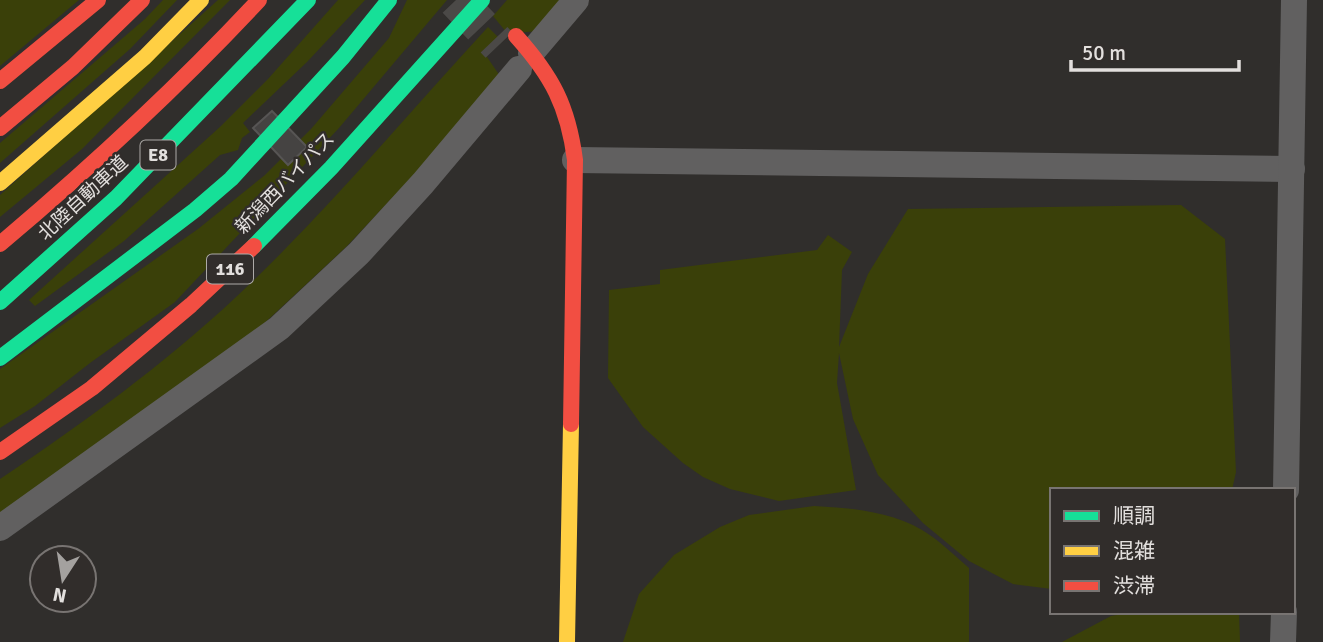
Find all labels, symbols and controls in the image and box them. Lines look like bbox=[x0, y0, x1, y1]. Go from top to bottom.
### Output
scale bar bbox=[1071, 28, 1239, 72]
text: 50 m bbox=[1082, 40, 1126, 66]
street label: 新潟西バイパス bbox=[230, 127, 340, 239]
road number: E8 bbox=[140, 140, 176, 170]
street label: 北陸自動車道 bbox=[33, 150, 133, 246]
road number: 116 bbox=[207, 255, 253, 284]
legend bbox=[1050, 488, 1295, 614]
text: 順調 bbox=[1113, 503, 1155, 529]
text: 混雑 bbox=[1113, 538, 1155, 564]
north arrow bbox=[28, 544, 98, 614]
text: 渋滞 bbox=[1113, 573, 1155, 599]
text: N bbox=[51, 582, 69, 608]

